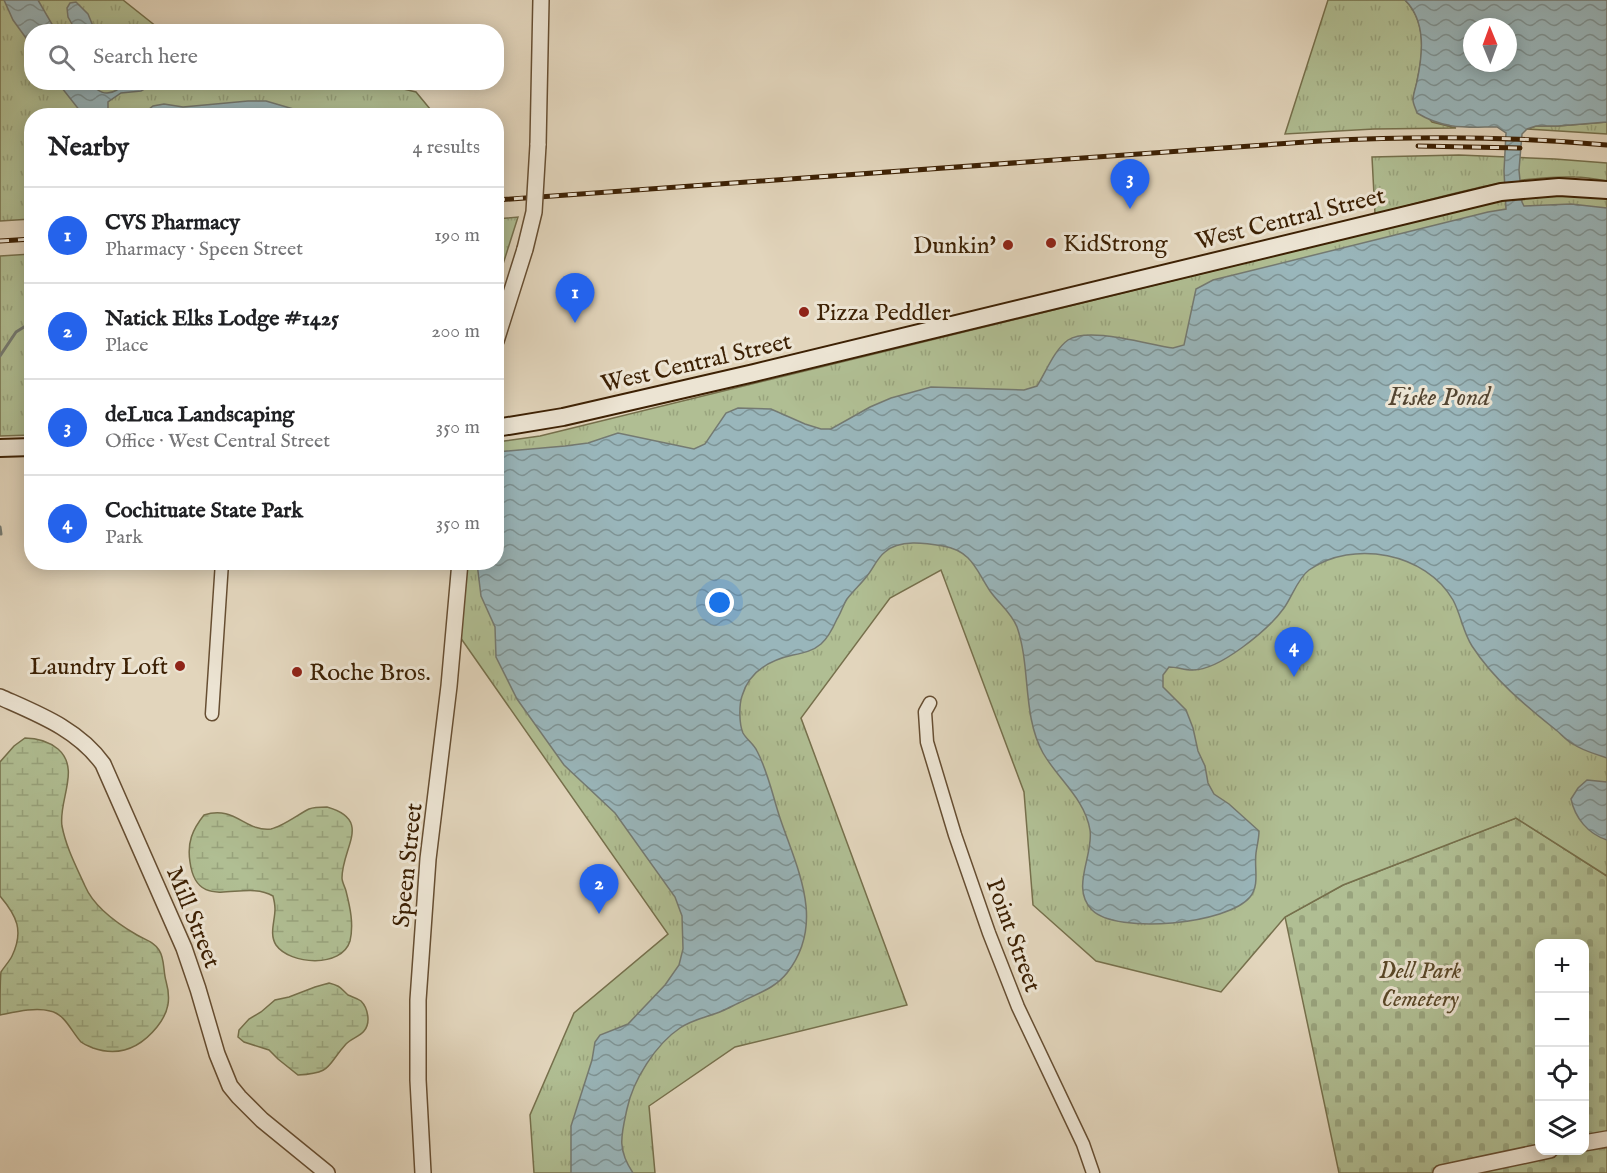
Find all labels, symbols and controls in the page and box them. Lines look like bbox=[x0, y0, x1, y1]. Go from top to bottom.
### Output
north arrow bbox=[1463, 18, 1517, 72]
search box bbox=[24, 24, 504, 90]
icon: search bbox=[45, 41, 78, 74]
text: Search here bbox=[93, 43, 198, 71]
text: Nearby bbox=[48, 131, 129, 164]
text: 4 results bbox=[413, 135, 480, 160]
pin: 3 bbox=[1110, 160, 1150, 209]
street label: West Central Street bbox=[1192, 181, 1388, 258]
text: CVS Pharmacy bbox=[105, 209, 240, 237]
text: 1 bbox=[64, 223, 71, 248]
text: 190 m bbox=[434, 223, 480, 248]
place label: KidStrong bbox=[1063, 229, 1168, 260]
place label: Dunkin' bbox=[913, 231, 996, 262]
marker: KidStrong bbox=[1044, 236, 1058, 250]
text: Pharmacy · Speen Street bbox=[105, 237, 303, 262]
marker: Dunkin' bbox=[1001, 238, 1015, 252]
pin: 1 bbox=[556, 274, 594, 323]
place label: Pizza Peddler bbox=[816, 298, 951, 329]
text: Natick Elks Lodge #1425 bbox=[105, 305, 339, 333]
marker: Pizza Peddler bbox=[797, 305, 811, 319]
text: 2 bbox=[63, 319, 72, 344]
text: 200 m bbox=[431, 319, 480, 344]
street label: West Central Street bbox=[598, 326, 795, 400]
text: Place bbox=[105, 333, 148, 358]
water label: Fiske Pond bbox=[1388, 381, 1492, 414]
text: deLuca Landscaping bbox=[105, 401, 294, 429]
text: 3 bbox=[64, 415, 71, 440]
text: 350 m bbox=[436, 415, 480, 440]
text: Office · West Central Street bbox=[105, 429, 330, 454]
text: Cochituate State Park bbox=[105, 497, 303, 525]
text: 4 bbox=[63, 511, 72, 536]
text: 350 m bbox=[436, 511, 480, 536]
text: Park bbox=[105, 525, 143, 550]
your location bbox=[705, 588, 734, 617]
pin: 4 bbox=[1274, 628, 1314, 677]
place label: Laundry Loft bbox=[30, 652, 168, 683]
place label: Roche Bros. bbox=[309, 658, 431, 689]
marker: Laundry Loft bbox=[173, 659, 187, 673]
marker: Roche Bros. bbox=[290, 665, 304, 679]
street label: Speen Street bbox=[387, 801, 430, 929]
street label: Mill Street bbox=[158, 862, 227, 973]
pin: 2 bbox=[580, 864, 618, 914]
street label: Point Street bbox=[978, 875, 1047, 996]
map controls bbox=[1535, 939, 1589, 1155]
button: + bbox=[1535, 939, 1589, 993]
park label: Dell Park Cemetery bbox=[1379, 956, 1462, 1015]
button: − bbox=[1535, 993, 1589, 1047]
button: locate bbox=[1535, 1047, 1589, 1101]
button: layers bbox=[1535, 1101, 1589, 1155]

